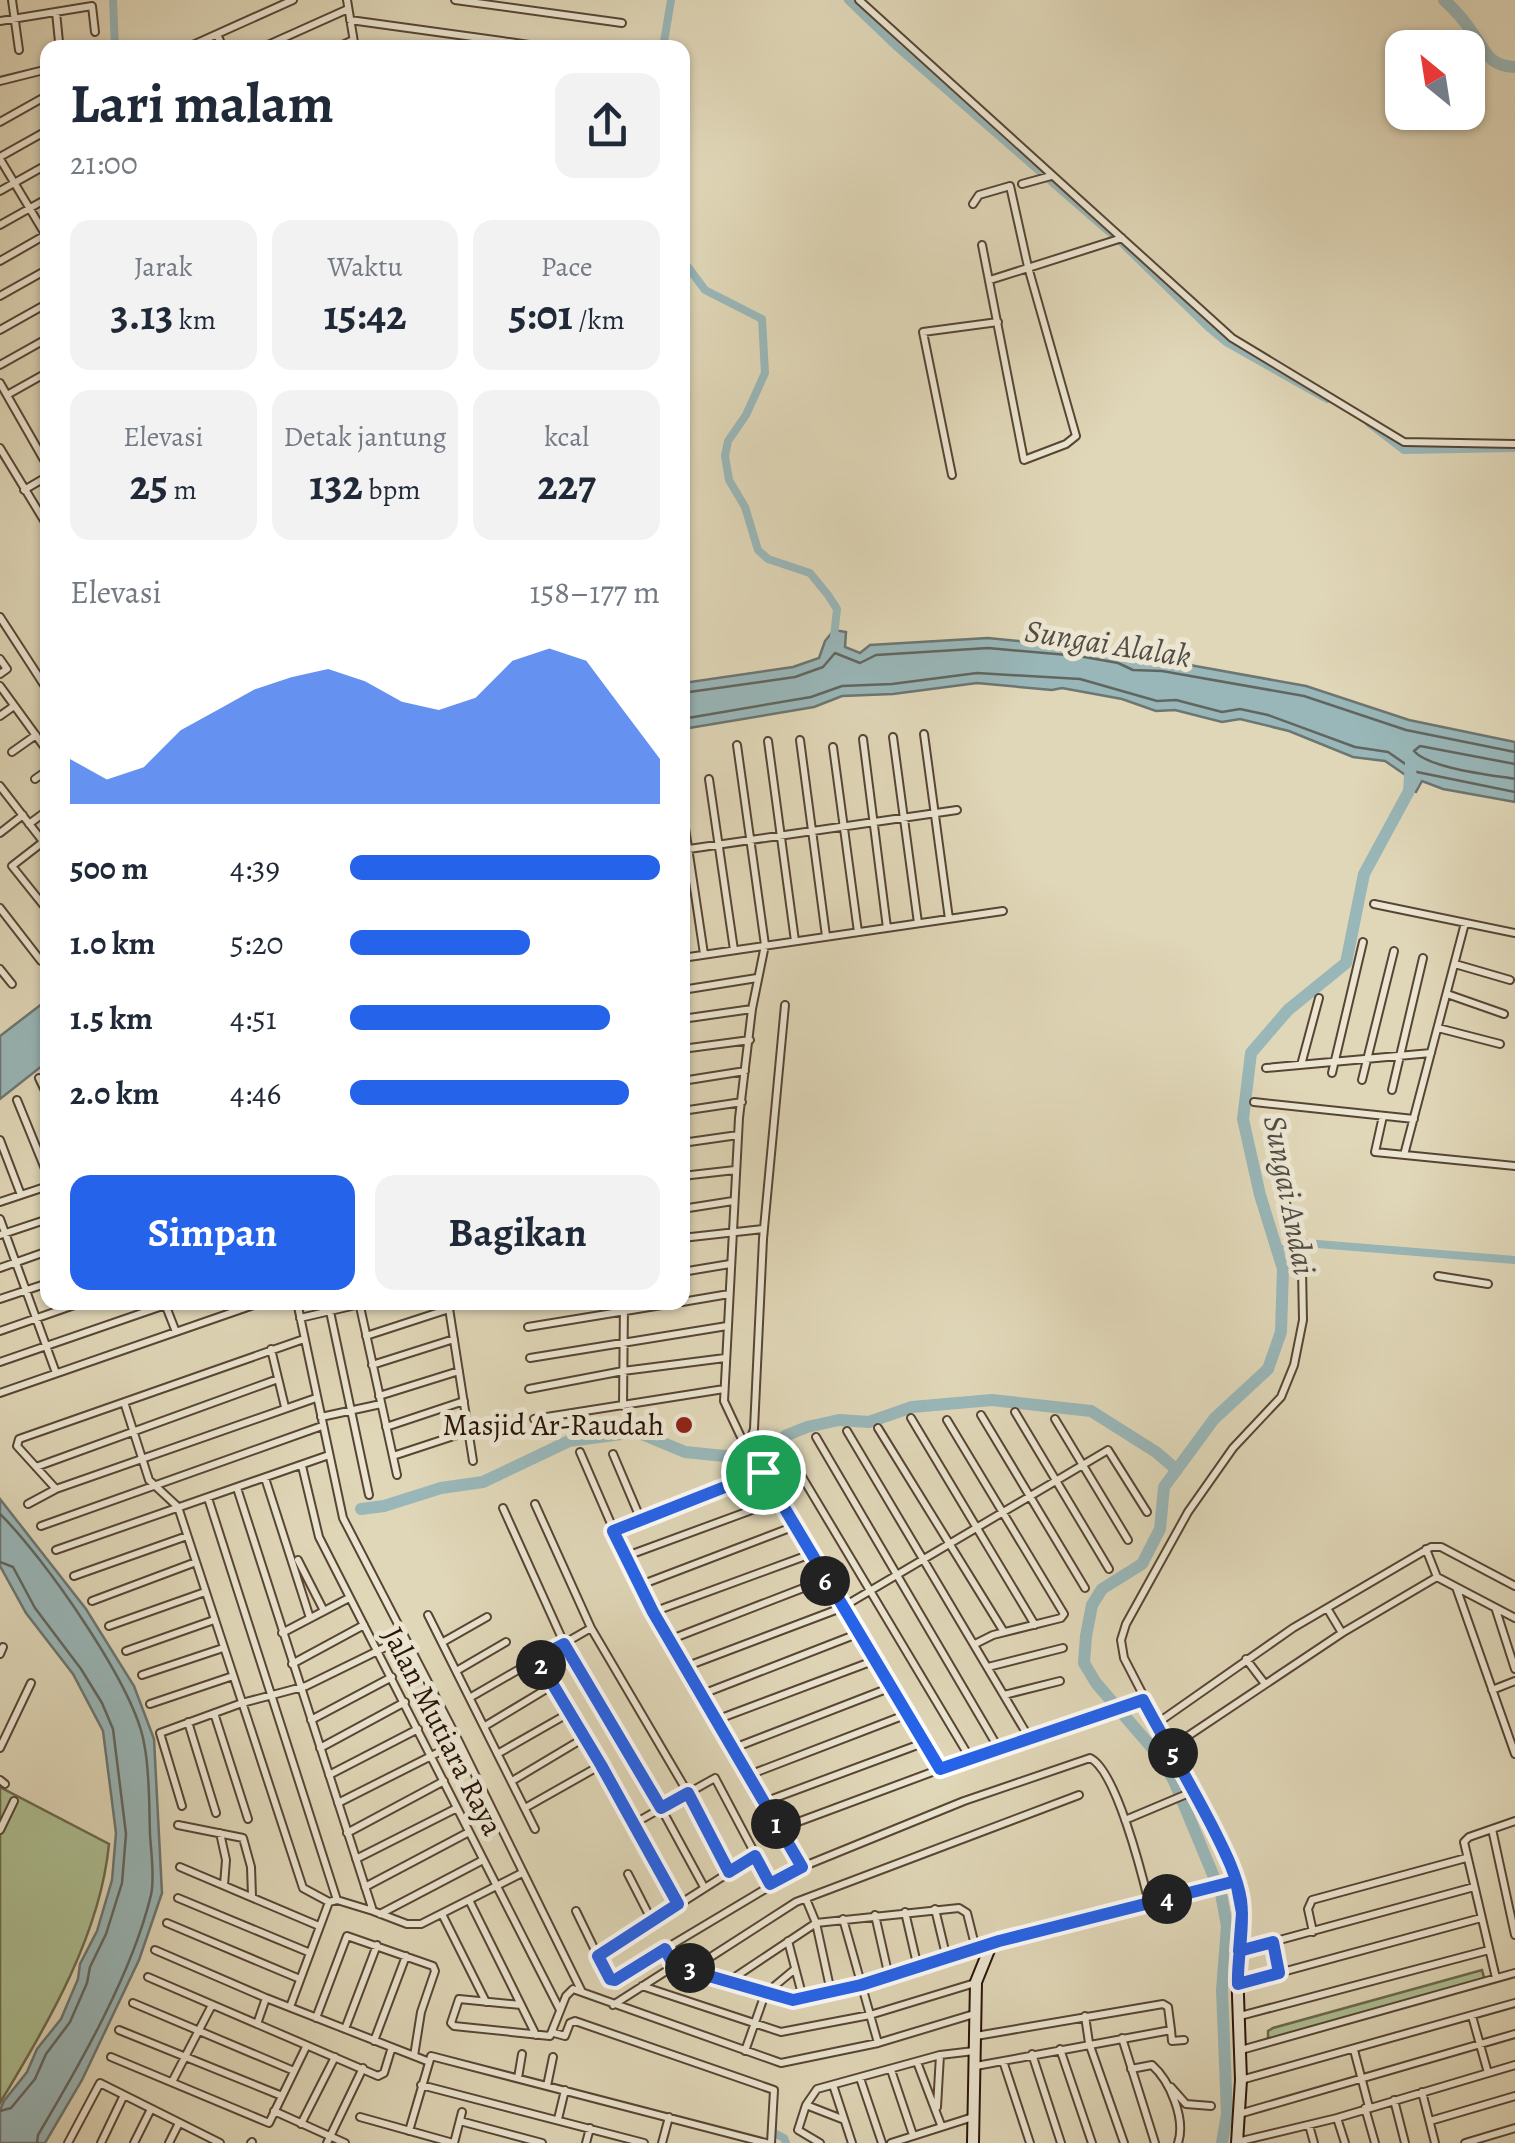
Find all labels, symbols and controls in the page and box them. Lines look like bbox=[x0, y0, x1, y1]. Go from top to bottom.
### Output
north arrow bbox=[1385, 30, 1485, 130]
map controls bbox=[1385, 30, 1485, 130]
text: Lari malam bbox=[70, 66, 334, 141]
button: share bbox=[555, 73, 660, 178]
text: 21:00 bbox=[70, 141, 138, 185]
text: Jarak bbox=[134, 248, 193, 286]
text: Waktu bbox=[327, 248, 403, 286]
text: Pace bbox=[541, 248, 593, 286]
text: 3.13 bbox=[111, 286, 173, 343]
text: 15:42 bbox=[323, 286, 406, 343]
text: 5:01 bbox=[509, 286, 573, 343]
text: km bbox=[173, 301, 216, 339]
text: /km bbox=[573, 301, 625, 339]
text: Elevasi bbox=[123, 418, 203, 456]
text: Detak jantung bbox=[283, 418, 447, 456]
text: kcal bbox=[544, 418, 589, 456]
text: 25 bbox=[130, 456, 168, 513]
text: 132 bbox=[309, 456, 363, 513]
text: 227 bbox=[537, 456, 596, 513]
text: m bbox=[168, 471, 197, 509]
text: bpm bbox=[363, 471, 421, 509]
text: Elevasi bbox=[70, 570, 162, 614]
text: 158–177 m bbox=[530, 570, 660, 614]
water label: Sungai Alalak bbox=[1022, 608, 1194, 678]
text: 500 m bbox=[70, 846, 148, 890]
text: 4:39 bbox=[230, 846, 280, 890]
text: 1.0 km bbox=[70, 921, 155, 965]
text: 5:20 bbox=[230, 921, 284, 965]
text: 1.5 km bbox=[70, 996, 153, 1040]
text: 4:51 bbox=[230, 996, 277, 1040]
text: 2.0 km bbox=[70, 1071, 159, 1115]
text: 4:46 bbox=[230, 1071, 281, 1115]
water label: Sungai Andai bbox=[1253, 1111, 1327, 1279]
button: Simpan bbox=[70, 1175, 355, 1290]
button: Bagikan bbox=[375, 1175, 660, 1290]
place label: Masjid Ar-Raudah bbox=[442, 1405, 664, 1445]
marker: Masjid Ar-Raudah bbox=[673, 1414, 695, 1436]
pin bbox=[721, 1430, 806, 1515]
icon: arrive bbox=[736, 1445, 791, 1500]
pin: 6 bbox=[800, 1556, 850, 1606]
text: 6 bbox=[818, 1562, 832, 1600]
street label: Jalan Mutiara Raya bbox=[373, 1620, 513, 1842]
pin: 2 bbox=[516, 1640, 566, 1690]
text: 2 bbox=[534, 1646, 548, 1684]
pin: 5 bbox=[1148, 1728, 1198, 1778]
text: 5 bbox=[1167, 1734, 1179, 1772]
pin: 1 bbox=[751, 1799, 801, 1849]
text: 1 bbox=[771, 1805, 781, 1843]
pin: 4 bbox=[1142, 1874, 1192, 1924]
text: 4 bbox=[1160, 1880, 1174, 1918]
pin: 3 bbox=[665, 1943, 715, 1993]
text: 3 bbox=[684, 1949, 696, 1987]

